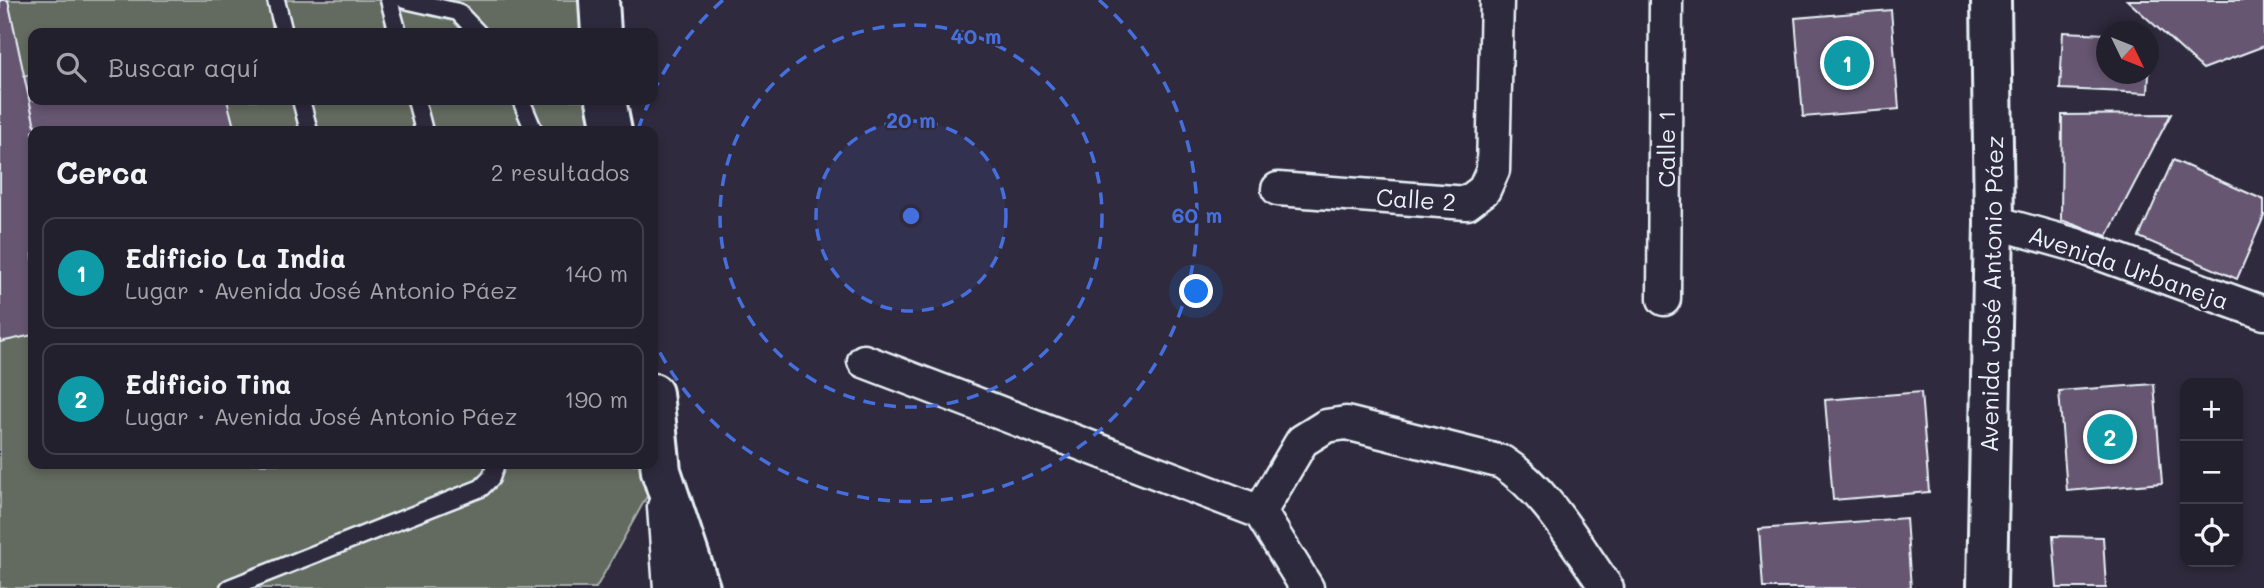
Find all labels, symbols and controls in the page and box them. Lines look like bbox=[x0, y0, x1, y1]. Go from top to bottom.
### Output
north arrow bbox=[2096, 21, 2159, 84]
text: 40 m bbox=[950, 22, 1002, 49]
search box bbox=[28, 28, 658, 105]
pin: 1 bbox=[1824, 37, 1870, 89]
icon: search bbox=[52, 48, 90, 86]
text: Buscar aquí bbox=[108, 50, 259, 84]
text: 20 m bbox=[886, 106, 936, 133]
street label: Calle 1 bbox=[1650, 110, 1681, 188]
street label: Avenida José Antonio Páez bbox=[1973, 135, 2009, 453]
text: Cerca bbox=[56, 152, 148, 192]
text: 2 resultados bbox=[491, 157, 630, 187]
street label: Calle 2 bbox=[1375, 181, 1457, 217]
text: 60 m bbox=[1172, 201, 1222, 228]
centre of rings bbox=[899, 204, 923, 228]
street label: Avenida Urbaneja bbox=[2025, 218, 2233, 316]
text: Edificio La India bbox=[125, 241, 346, 275]
text: 1 bbox=[76, 258, 86, 288]
text: 140 m bbox=[564, 258, 628, 288]
your location bbox=[1179, 274, 1213, 308]
text: Lugar · Avenida José Antonio Páez bbox=[125, 275, 517, 305]
text: Edificio Tina bbox=[125, 367, 291, 401]
map controls bbox=[2180, 378, 2243, 567]
button: + bbox=[2180, 378, 2243, 441]
text: 2 bbox=[75, 384, 87, 414]
text: 190 m bbox=[564, 384, 628, 414]
text: Lugar · Avenida José Antonio Páez bbox=[125, 401, 517, 431]
pin: 2 bbox=[2087, 411, 2133, 463]
button: − bbox=[2180, 441, 2243, 504]
button: locate bbox=[2180, 504, 2243, 567]

